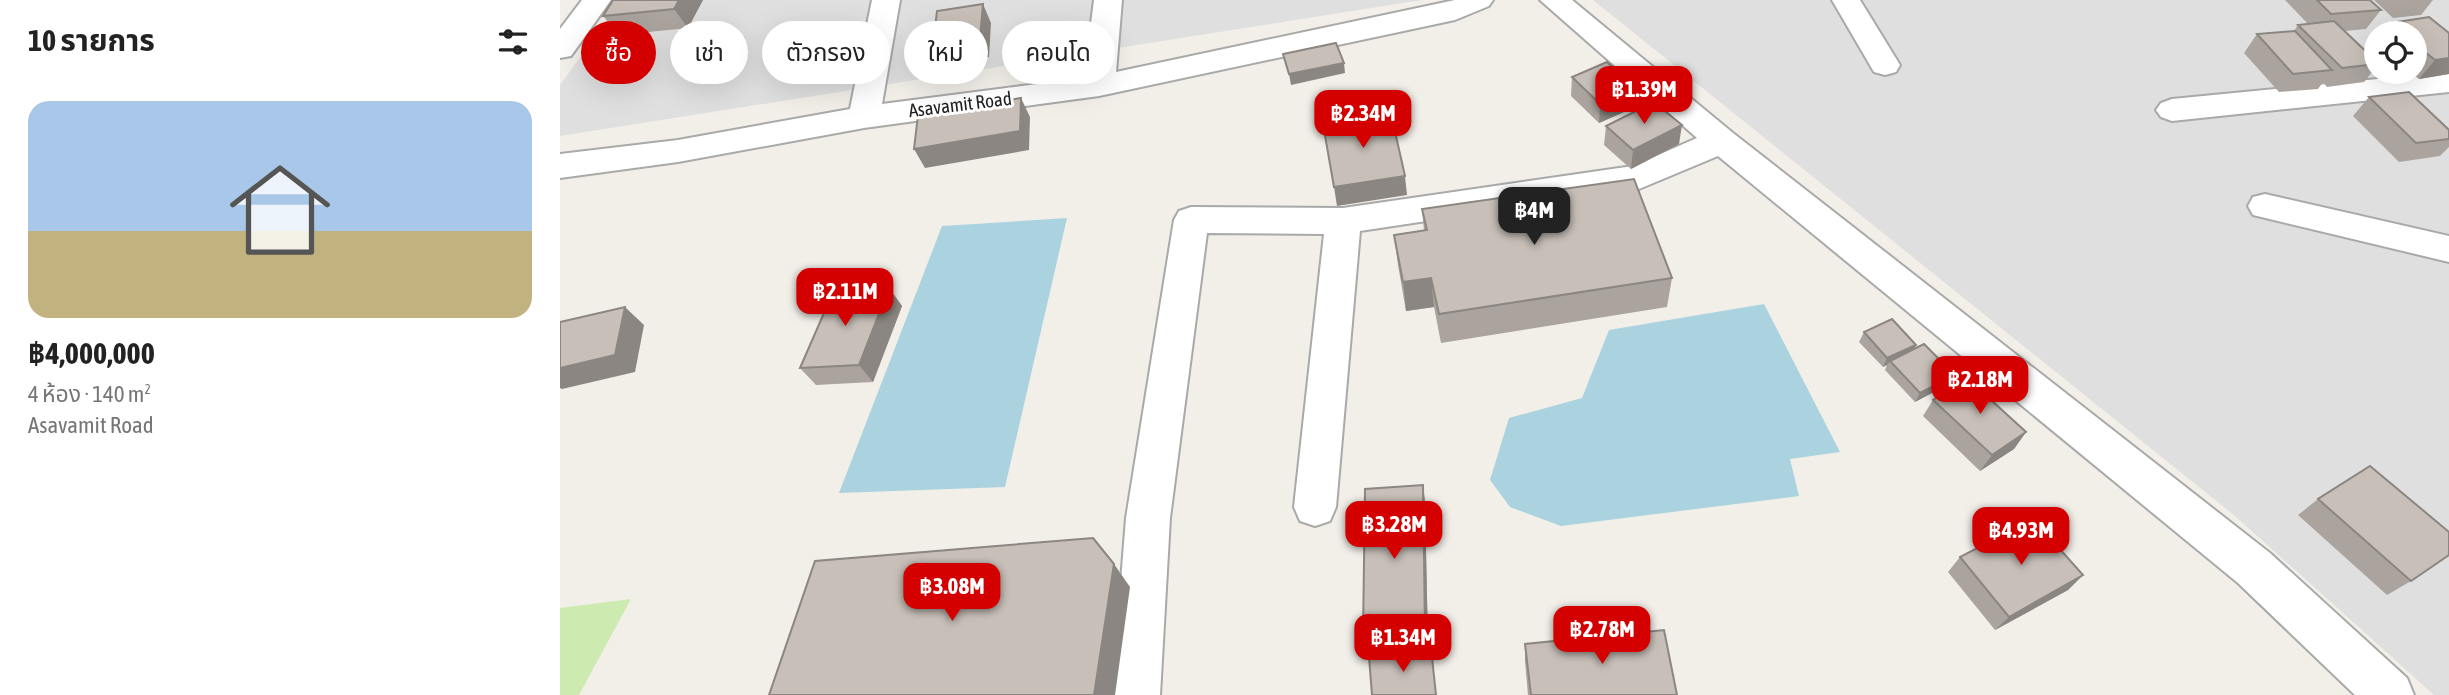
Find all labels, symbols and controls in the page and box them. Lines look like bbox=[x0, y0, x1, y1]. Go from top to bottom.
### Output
chip: ซื้อ bbox=[581, 21, 656, 84]
chip: เช่า bbox=[670, 21, 748, 84]
chip: ตัวกรอง bbox=[762, 21, 890, 84]
chip: ใหม่ bbox=[904, 21, 988, 84]
chip: คอนโด bbox=[1002, 21, 1115, 84]
map controls bbox=[2364, 21, 2427, 84]
button: locate bbox=[2364, 21, 2427, 84]
text: 10 รายการ bbox=[28, 23, 155, 57]
icon: filters bbox=[494, 23, 532, 61]
pin: ฿1.39M bbox=[1587, 66, 1701, 126]
text: ฿1.39M bbox=[1611, 76, 1677, 102]
street label: Asavamit Road bbox=[907, 87, 1013, 121]
pin: ฿2.34M bbox=[1306, 90, 1420, 150]
text: ฿2.34M bbox=[1330, 100, 1396, 126]
icon: home bbox=[217, 147, 343, 273]
pin: ฿4M bbox=[1500, 188, 1568, 247]
text: ฿4M bbox=[1514, 197, 1554, 223]
pin: ฿2.11M bbox=[788, 268, 902, 328]
text: ฿2.11M bbox=[812, 278, 878, 304]
text: ฿4,000,000 bbox=[28, 336, 155, 370]
pin: ฿2.18M bbox=[1923, 356, 2037, 416]
text: ฿2.18M bbox=[1947, 366, 2013, 392]
text: 4 ห้อง · 140 m² bbox=[28, 381, 151, 407]
text: Asavamit Road bbox=[28, 412, 154, 438]
pin: ฿3.28M bbox=[1337, 502, 1451, 561]
pin: ฿4.93M bbox=[1964, 508, 2078, 567]
text: ฿3.28M bbox=[1361, 511, 1427, 537]
text: ฿4.93M bbox=[1988, 517, 2054, 543]
pin: ฿3.08M bbox=[895, 564, 1009, 623]
text: ฿3.08M bbox=[919, 573, 985, 599]
pin: ฿2.78M bbox=[1545, 606, 1659, 666]
pin: ฿1.34M bbox=[1346, 614, 1460, 674]
text: ฿2.78M bbox=[1569, 616, 1635, 642]
text: ฿1.34M bbox=[1370, 624, 1436, 650]

